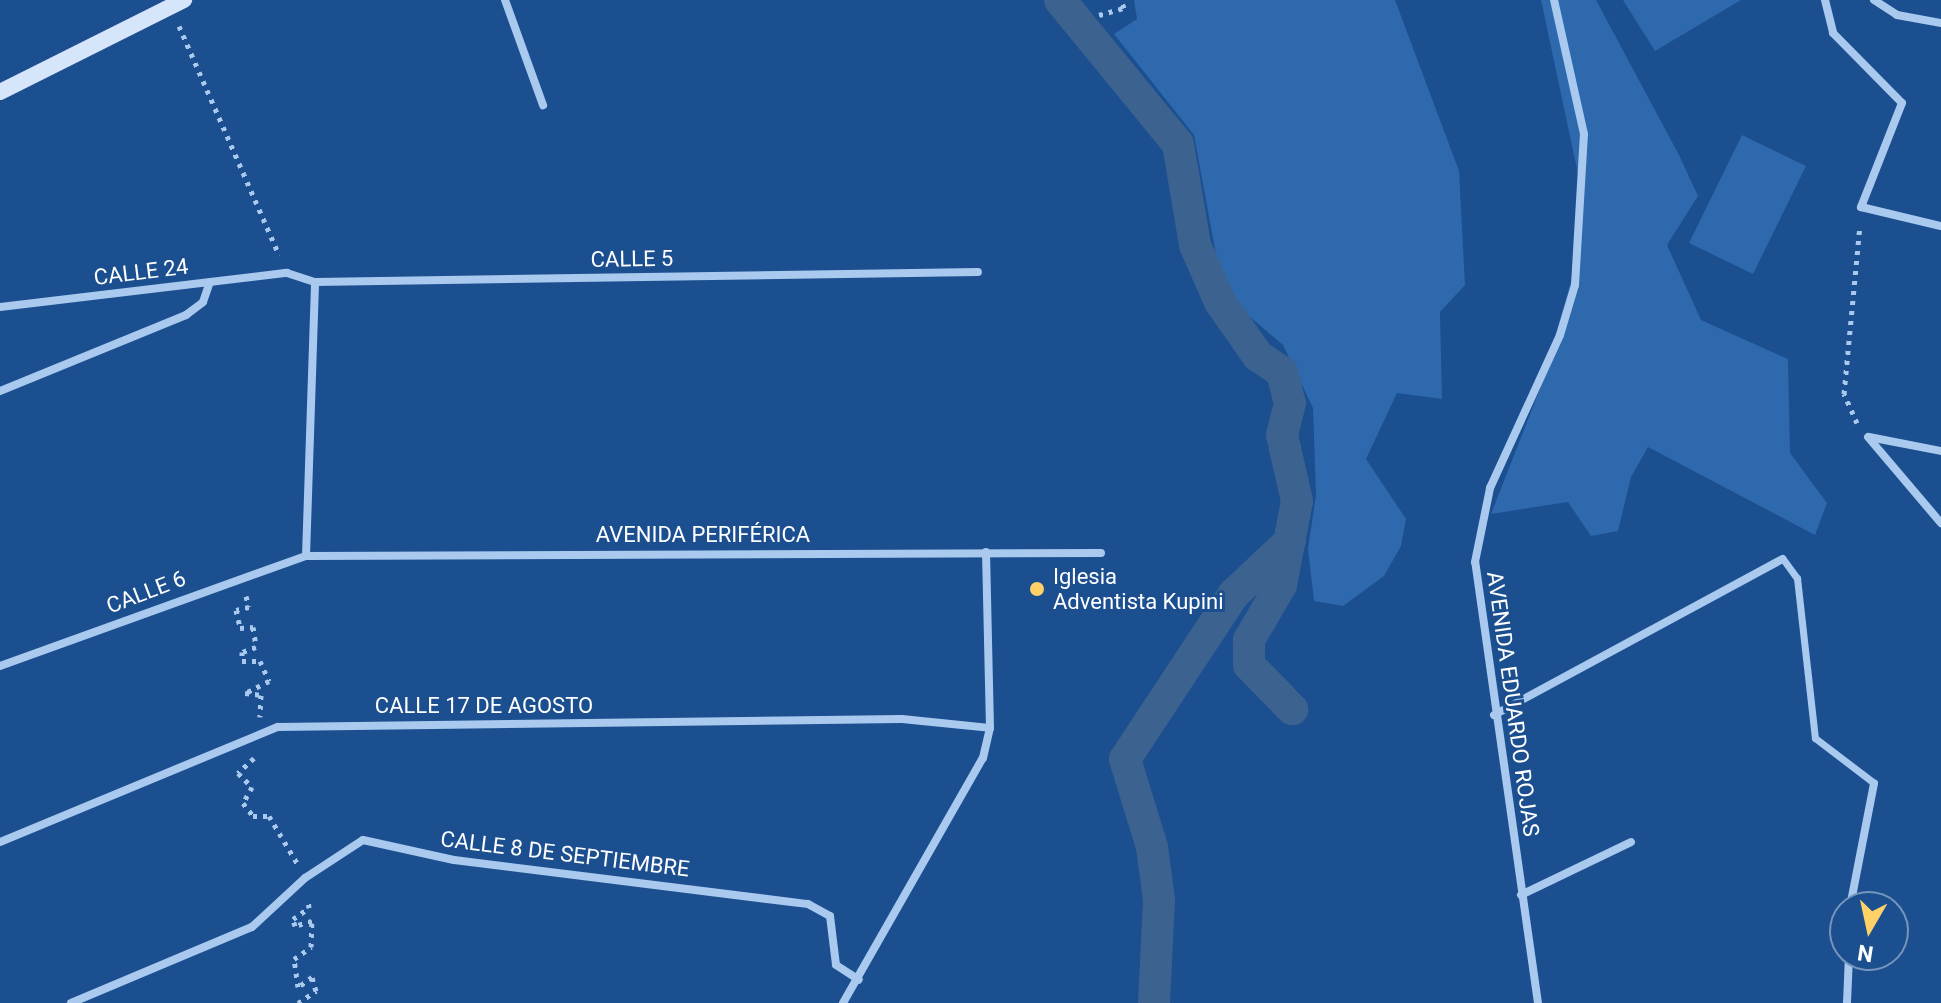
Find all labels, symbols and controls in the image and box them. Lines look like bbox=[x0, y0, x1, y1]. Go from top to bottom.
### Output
street label: CALLE 5 bbox=[590, 245, 674, 273]
street label: CALLE 24 bbox=[92, 253, 190, 291]
street label: AVENIDA PERIFÉRICA bbox=[596, 522, 810, 548]
place label: Iglesia Adventista Kupini bbox=[1053, 563, 1224, 614]
street label: CALLE 6 bbox=[103, 565, 189, 619]
street label: AVENIDA EDUARDO ROJAS bbox=[1481, 570, 1545, 838]
marker: Iglesia Adventista Kupini bbox=[1028, 580, 1046, 598]
street label: CALLE 17 DE AGOSTO bbox=[375, 693, 593, 719]
street label: CALLE 8 DE SEPTIEMBRE bbox=[439, 826, 691, 882]
north arrow bbox=[1829, 891, 1909, 971]
text: N bbox=[1856, 940, 1875, 967]

